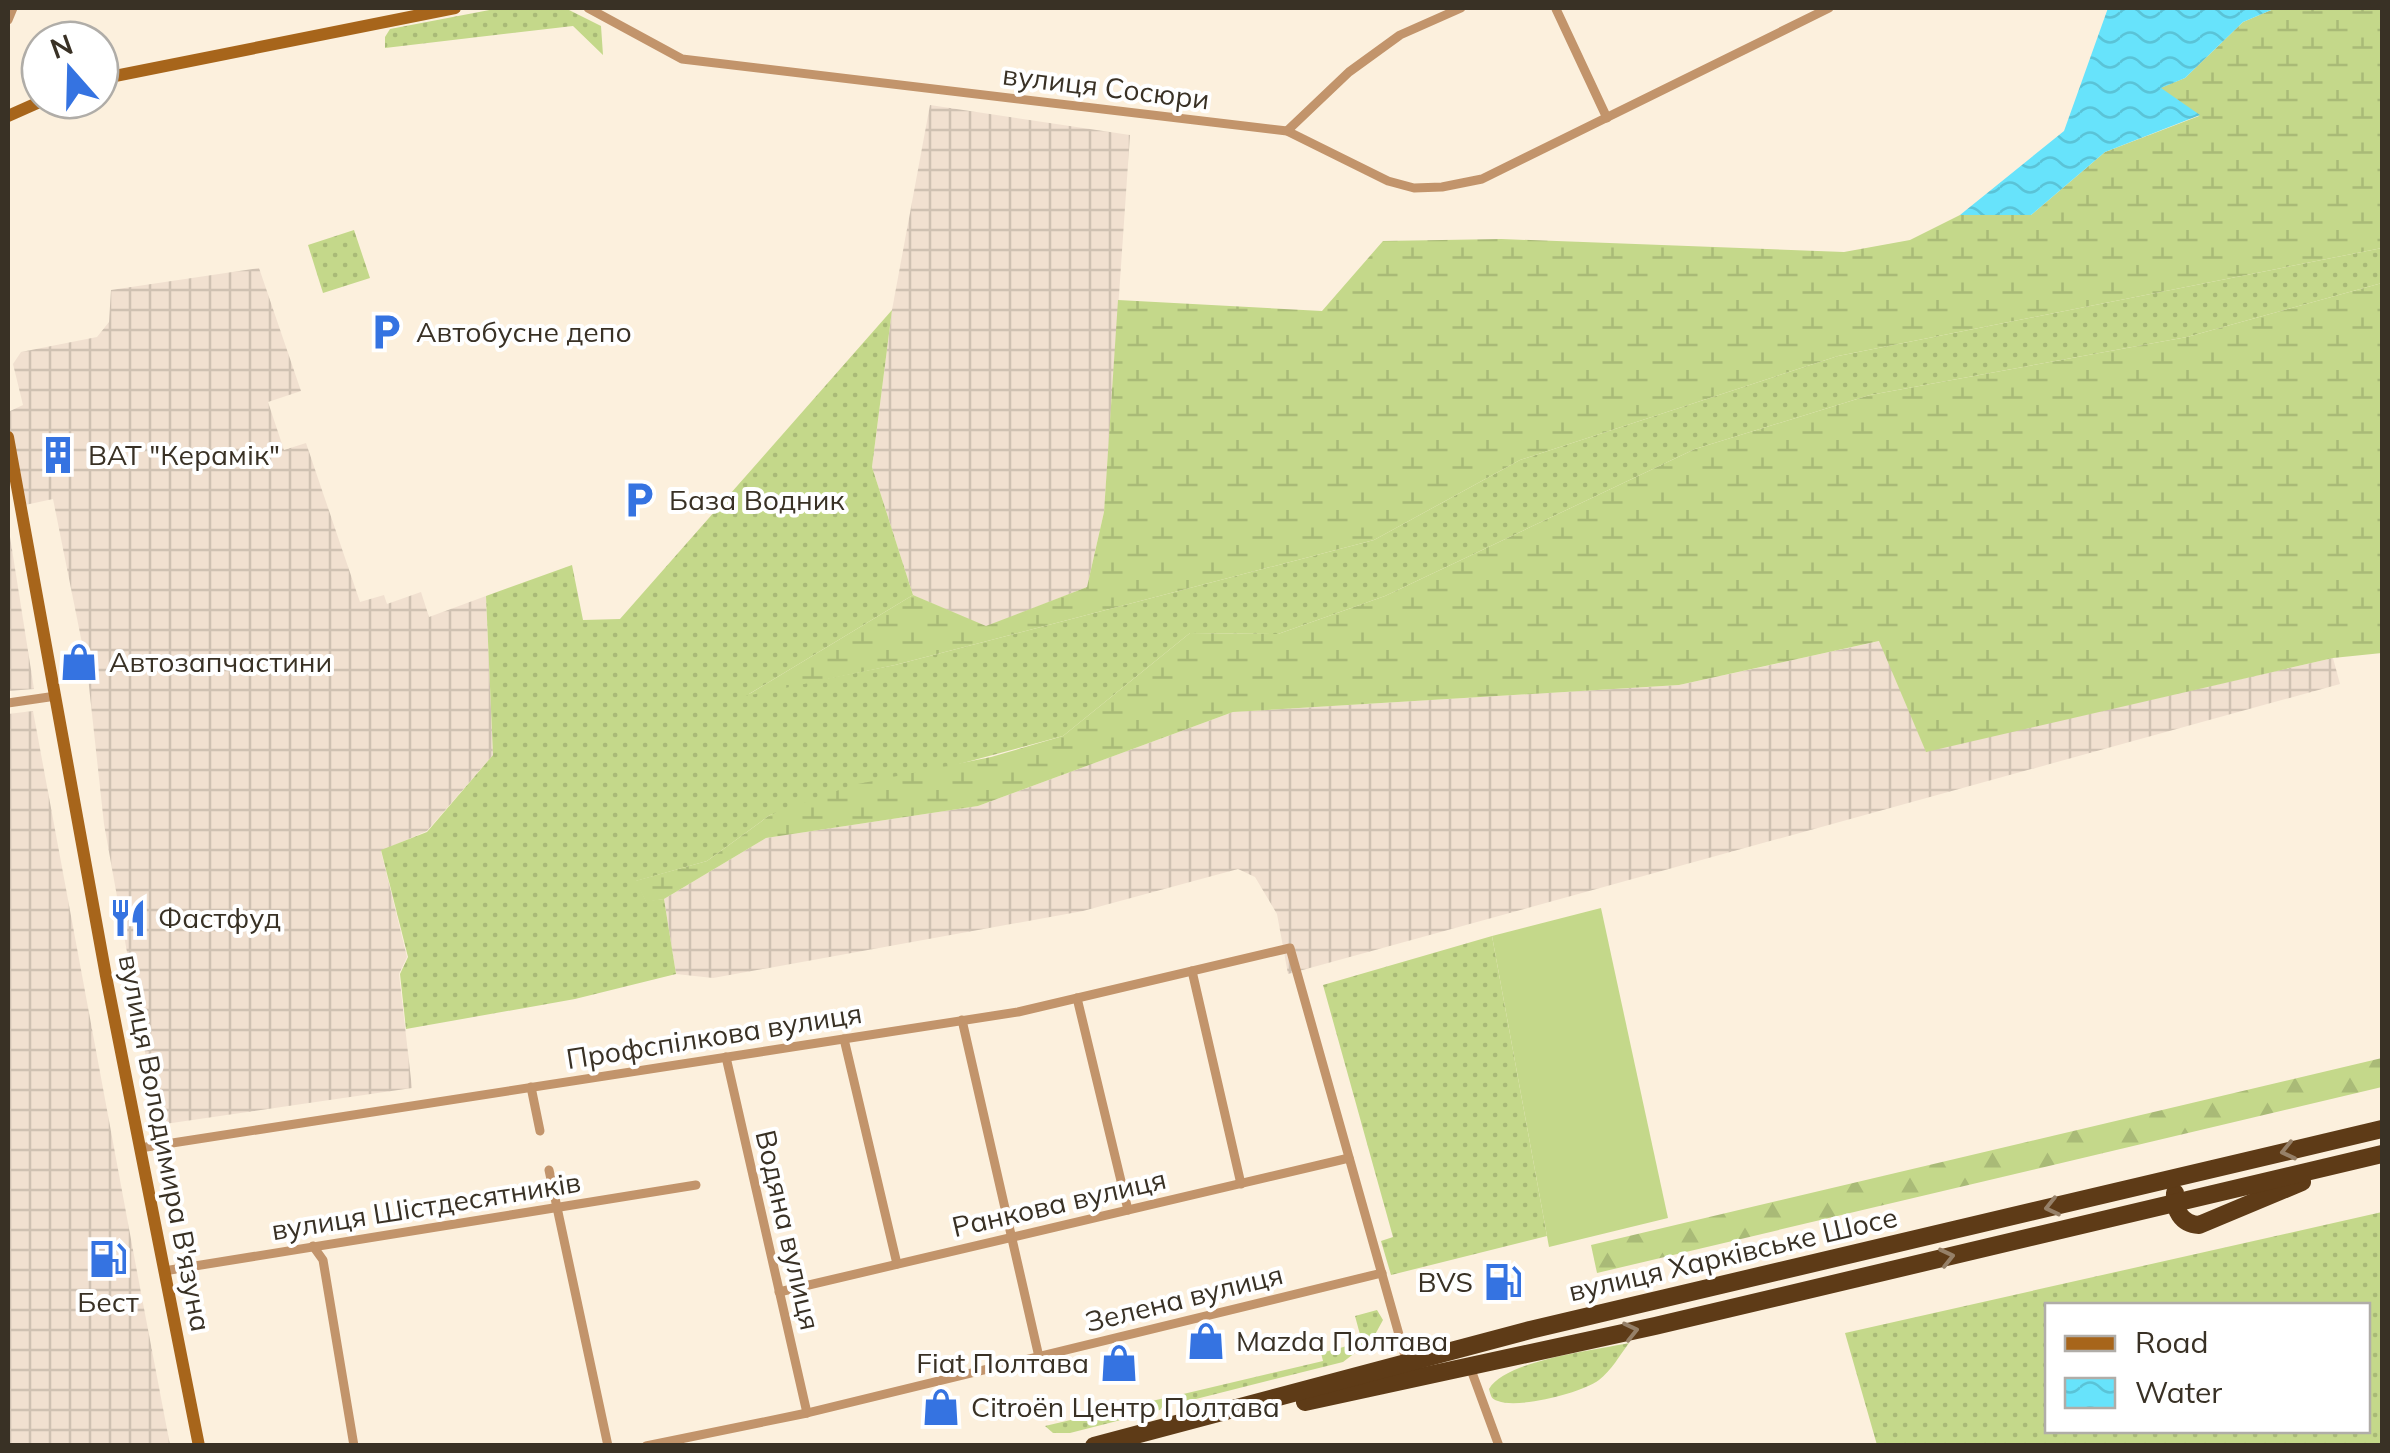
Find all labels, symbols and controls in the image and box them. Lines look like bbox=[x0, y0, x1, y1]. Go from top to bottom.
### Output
north arrow bbox=[20, 20, 120, 120]
text: N bbox=[45, 26, 77, 66]
street label: вулиця Сосюри bbox=[1001, 56, 1211, 117]
parking icon: Автобусне депо bbox=[365, 311, 407, 353]
place label: Автобусне депо bbox=[416, 314, 632, 349]
building icon: ВАТ "Керамік" bbox=[37, 434, 79, 476]
place label: ВАТ "Керамік" bbox=[88, 437, 280, 472]
parking icon: База Водник bbox=[618, 479, 660, 521]
place label: База Водник bbox=[669, 482, 845, 517]
shop icon: Автозапчастини bbox=[58, 641, 100, 683]
place label: Автозапчастини bbox=[109, 644, 332, 679]
restaurant icon: Фастфуд bbox=[107, 897, 149, 939]
place label: Фастфуд bbox=[158, 900, 281, 935]
street label: вулиця Володимира В'язуна bbox=[112, 951, 219, 1334]
street label: Профспілкова вулиця bbox=[564, 995, 864, 1076]
street label: Водяна вулиця bbox=[748, 1126, 829, 1333]
one-way arrow bbox=[2280, 1139, 2297, 1160]
street label: Ранкова вулиця bbox=[948, 1161, 1169, 1244]
street label: вулиця Шістдесятників bbox=[269, 1164, 583, 1247]
one-way arrow bbox=[2044, 1195, 2061, 1216]
street label: вулиця Харківське Шосе bbox=[1565, 1199, 1901, 1308]
fuel station icon: Бест bbox=[87, 1238, 129, 1280]
one-way arrow bbox=[1938, 1248, 1955, 1269]
street label: Зелена вулиця bbox=[1081, 1256, 1286, 1339]
fuel station icon: BVS bbox=[1482, 1261, 1524, 1303]
place label: BVS bbox=[1418, 1264, 1473, 1299]
place label: Бест bbox=[77, 1284, 139, 1319]
legend bbox=[2045, 1303, 2370, 1433]
shop icon: Mazda Полтава bbox=[1185, 1320, 1227, 1362]
one-way arrow bbox=[1622, 1322, 1639, 1343]
place label: Mazda Полтава bbox=[1236, 1323, 1448, 1358]
text: Road bbox=[2135, 1323, 2209, 1361]
shop icon: Fiat Полтава bbox=[1098, 1342, 1140, 1384]
place label: Fiat Полтава bbox=[916, 1345, 1089, 1380]
text: Water bbox=[2135, 1373, 2222, 1411]
shop icon: Citroën Центр Полтава bbox=[920, 1386, 962, 1428]
place label: Citroën Центр Полтава bbox=[971, 1389, 1280, 1424]

